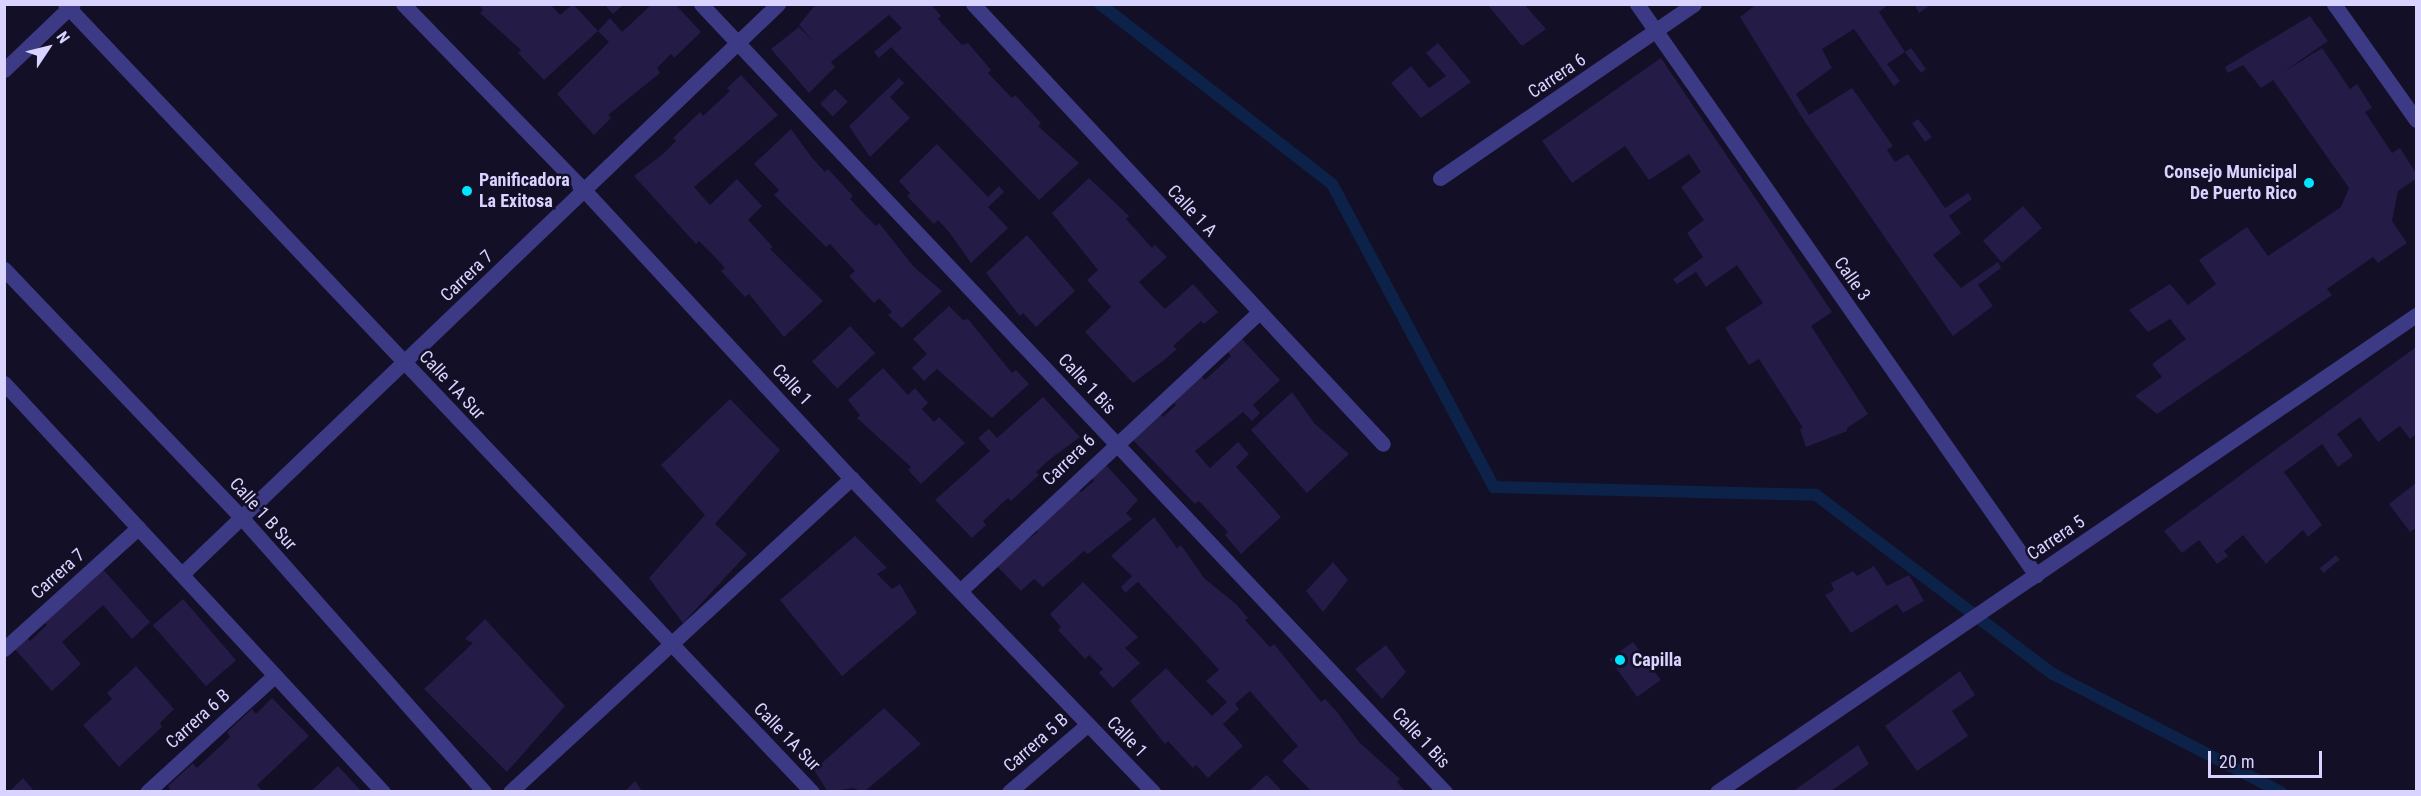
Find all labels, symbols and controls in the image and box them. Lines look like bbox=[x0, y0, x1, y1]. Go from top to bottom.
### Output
north arrow bbox=[18, 18, 78, 78]
text: N bbox=[53, 28, 74, 47]
street label: Carrera 6 bbox=[1524, 49, 1590, 103]
place label: Consejo Municipal De Puerto Rico bbox=[2164, 162, 2297, 204]
place label: Panificadora La Exitosa bbox=[479, 170, 570, 213]
marker: Consejo Municipal De Puerto Rico bbox=[2302, 176, 2316, 190]
street label: Calle 1 A bbox=[1163, 181, 1221, 241]
marker: Panificadora La Exitosa bbox=[460, 184, 474, 198]
street label: Carrera 7 bbox=[436, 246, 498, 306]
street label: Calle 3 bbox=[1829, 253, 1875, 305]
street label: Calle 1A Sur bbox=[415, 346, 489, 424]
street label: Calle 1 Bis bbox=[1054, 349, 1120, 419]
street label: Calle 1 bbox=[768, 360, 816, 410]
street label: Carrera 6 bbox=[1038, 430, 1100, 490]
street label: Calle 1 B Sur bbox=[225, 473, 301, 555]
street label: Carrera 5 bbox=[2023, 511, 2089, 565]
street label: Carrera 7 bbox=[27, 544, 89, 604]
place label: Capilla bbox=[1632, 649, 1682, 671]
marker: Capilla bbox=[1613, 653, 1627, 667]
street label: Carrera 6 B bbox=[161, 685, 235, 753]
street label: Calle 1A Sur bbox=[749, 698, 825, 776]
street label: Calle 1 Bis bbox=[1388, 703, 1454, 773]
street label: Carrera 5 B bbox=[999, 709, 1073, 777]
street label: Calle 1 bbox=[1102, 712, 1152, 762]
scale bar bbox=[2211, 739, 2325, 777]
text: 20 m bbox=[2219, 751, 2254, 772]

